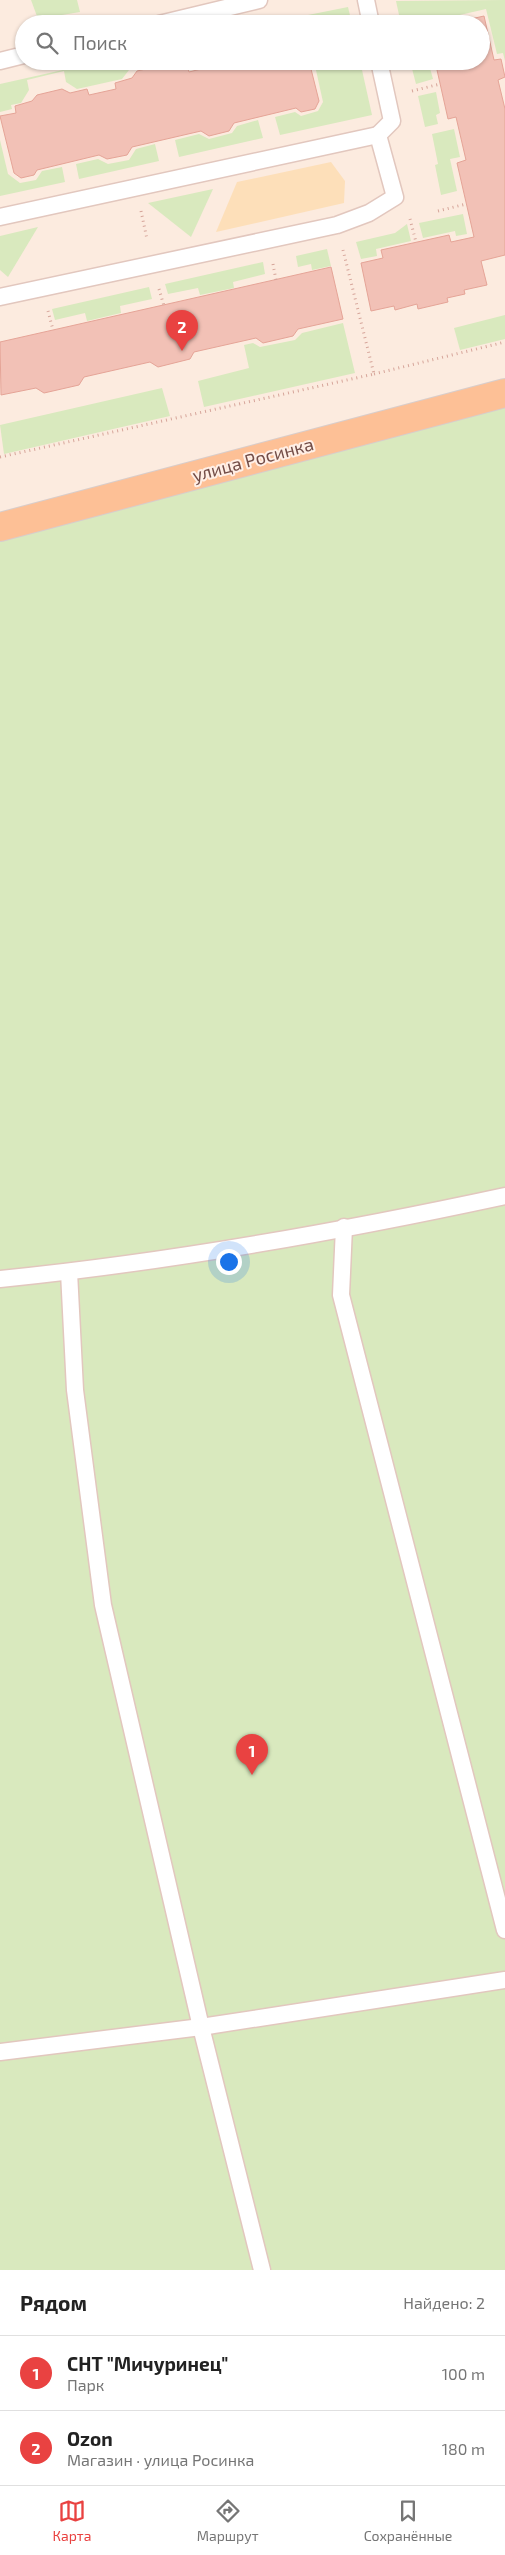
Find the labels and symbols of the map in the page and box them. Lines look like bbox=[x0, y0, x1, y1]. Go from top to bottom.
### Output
pin: 2 bbox=[166, 310, 198, 351]
street label: улица Росинка bbox=[190, 432, 316, 486]
your location bbox=[216, 1249, 242, 1275]
pin: 1 bbox=[236, 1734, 268, 1775]

